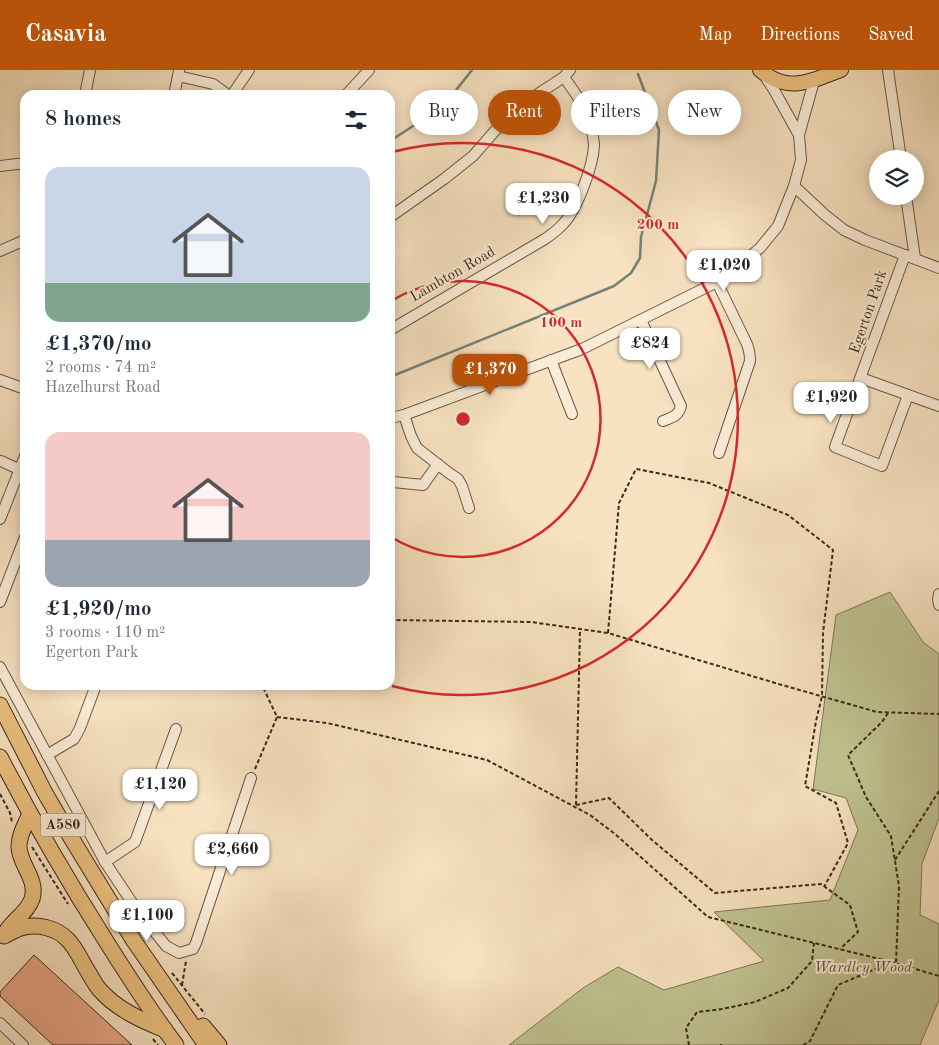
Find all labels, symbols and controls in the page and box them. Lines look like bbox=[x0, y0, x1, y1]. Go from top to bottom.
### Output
text: Casavia bbox=[25, 23, 106, 47]
text: Map bbox=[699, 26, 732, 44]
text: Directions bbox=[760, 26, 840, 44]
text: Saved bbox=[868, 26, 914, 44]
chip: Buy bbox=[410, 90, 478, 135]
chip: Rent bbox=[488, 90, 561, 135]
chip: Filters bbox=[571, 90, 658, 135]
chip: New bbox=[668, 90, 741, 135]
icon: filters bbox=[342, 106, 370, 134]
text: 8 homes bbox=[45, 109, 121, 130]
map controls bbox=[869, 150, 924, 205]
button: layers bbox=[869, 150, 924, 205]
pin: £1,230 bbox=[502, 182, 584, 225]
text: £1,230 bbox=[516, 191, 570, 207]
icon: home bbox=[163, 200, 253, 290]
text: 200 m bbox=[637, 218, 679, 233]
street label: Lambton Road bbox=[408, 245, 498, 305]
pin: £1,020 bbox=[683, 250, 765, 292]
text: £1,020 bbox=[697, 258, 751, 274]
street label: Egerton Park bbox=[848, 268, 890, 356]
text: 100 m bbox=[540, 316, 582, 331]
pin: £824 bbox=[620, 328, 680, 370]
text: £1,370/mo bbox=[45, 334, 152, 355]
text: £824 bbox=[630, 336, 670, 352]
pin: £1,370 bbox=[449, 354, 531, 396]
text: 2 rooms · 74 m² bbox=[45, 360, 156, 376]
text: £1,370 bbox=[463, 362, 517, 378]
text: Hazelhurst Road bbox=[45, 380, 161, 396]
pin: £1,920 bbox=[790, 382, 872, 424]
text: £1,920 bbox=[804, 390, 858, 406]
centre of rings bbox=[454, 410, 472, 428]
icon: home bbox=[163, 465, 253, 555]
text: £1,920/mo bbox=[45, 599, 152, 620]
text: 3 rooms · 110 m² bbox=[45, 625, 165, 641]
text: Egerton Park bbox=[45, 645, 138, 661]
pin: £1,120 bbox=[119, 768, 201, 811]
text: £1,120 bbox=[133, 777, 187, 793]
road number: A580 bbox=[40, 814, 86, 836]
pin: £2,660 bbox=[191, 834, 273, 876]
text: £2,660 bbox=[205, 842, 259, 858]
pin: £1,100 bbox=[106, 900, 188, 942]
text: £1,100 bbox=[120, 908, 174, 924]
park label: Wardley Wood bbox=[814, 961, 913, 976]

